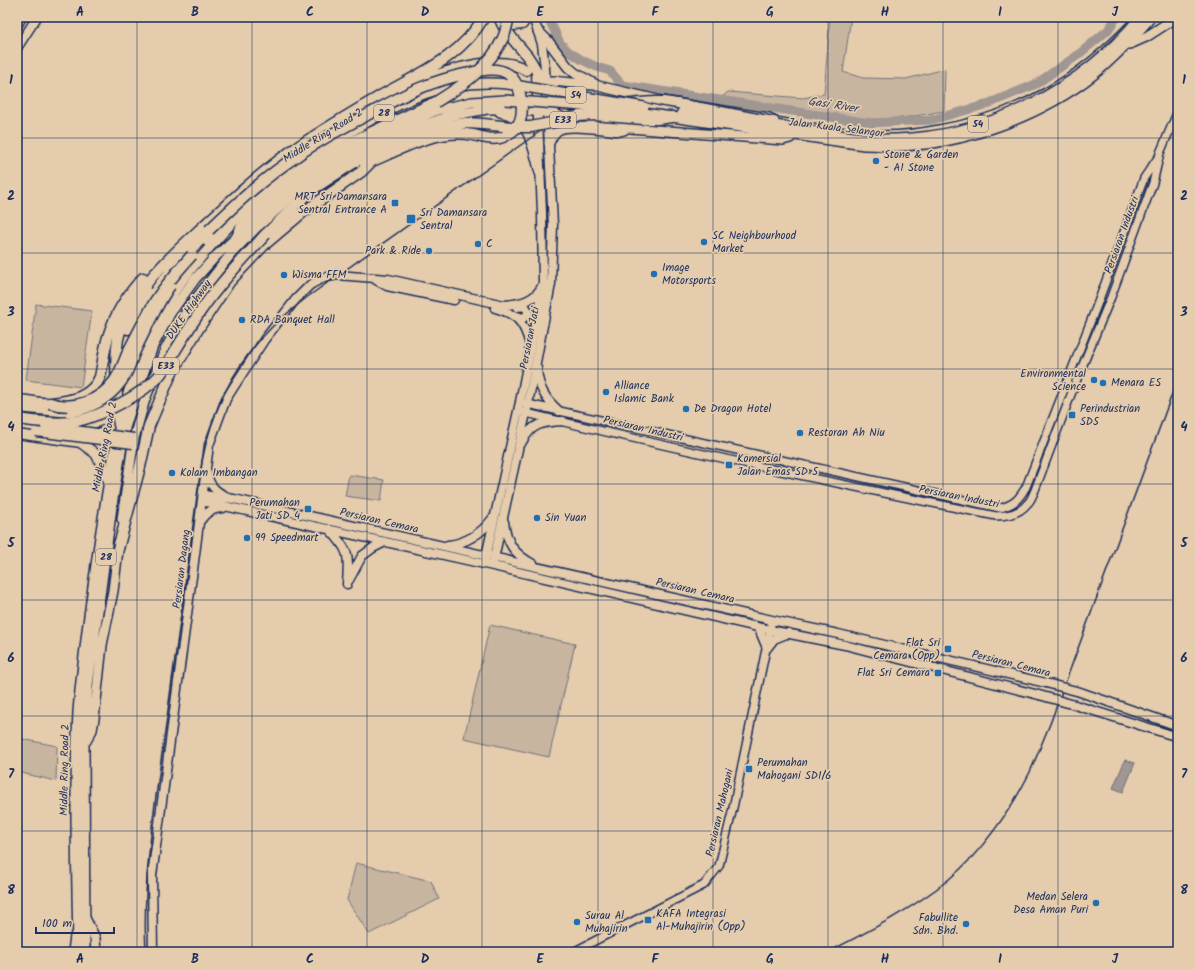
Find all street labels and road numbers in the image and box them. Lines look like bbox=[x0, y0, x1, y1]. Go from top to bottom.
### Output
road number: 54 bbox=[566, 87, 586, 103]
street label: Middle Ring Road 2 bbox=[279, 104, 367, 168]
road number: 28 bbox=[374, 105, 394, 121]
road number: E33 bbox=[550, 112, 576, 128]
street label: Jalan Kuala Selangor bbox=[787, 113, 886, 143]
road number: 54 bbox=[968, 116, 988, 132]
street label: Persiaran Industri bbox=[1100, 193, 1144, 276]
street label: DUKE Highway bbox=[162, 276, 217, 344]
street label: Persiaran Jati bbox=[515, 305, 545, 371]
road number: E33 bbox=[153, 358, 179, 374]
street label: Middle Ring Road 2 bbox=[87, 400, 123, 494]
street label: Persiaran Industri bbox=[601, 411, 685, 447]
street label: Persiaran Industri bbox=[917, 480, 1001, 514]
street label: Persiaran Cemara bbox=[338, 503, 420, 539]
street label: Persiaran Dagang bbox=[168, 528, 196, 610]
road number: 28 bbox=[96, 549, 116, 565]
street label: Persiaran Cemara bbox=[654, 573, 736, 609]
street label: Persiaran Cemara bbox=[970, 646, 1052, 682]
street label: Middle Ring Road 2 bbox=[55, 724, 75, 816]
street label: Persiaran Mahogani bbox=[701, 767, 739, 859]

